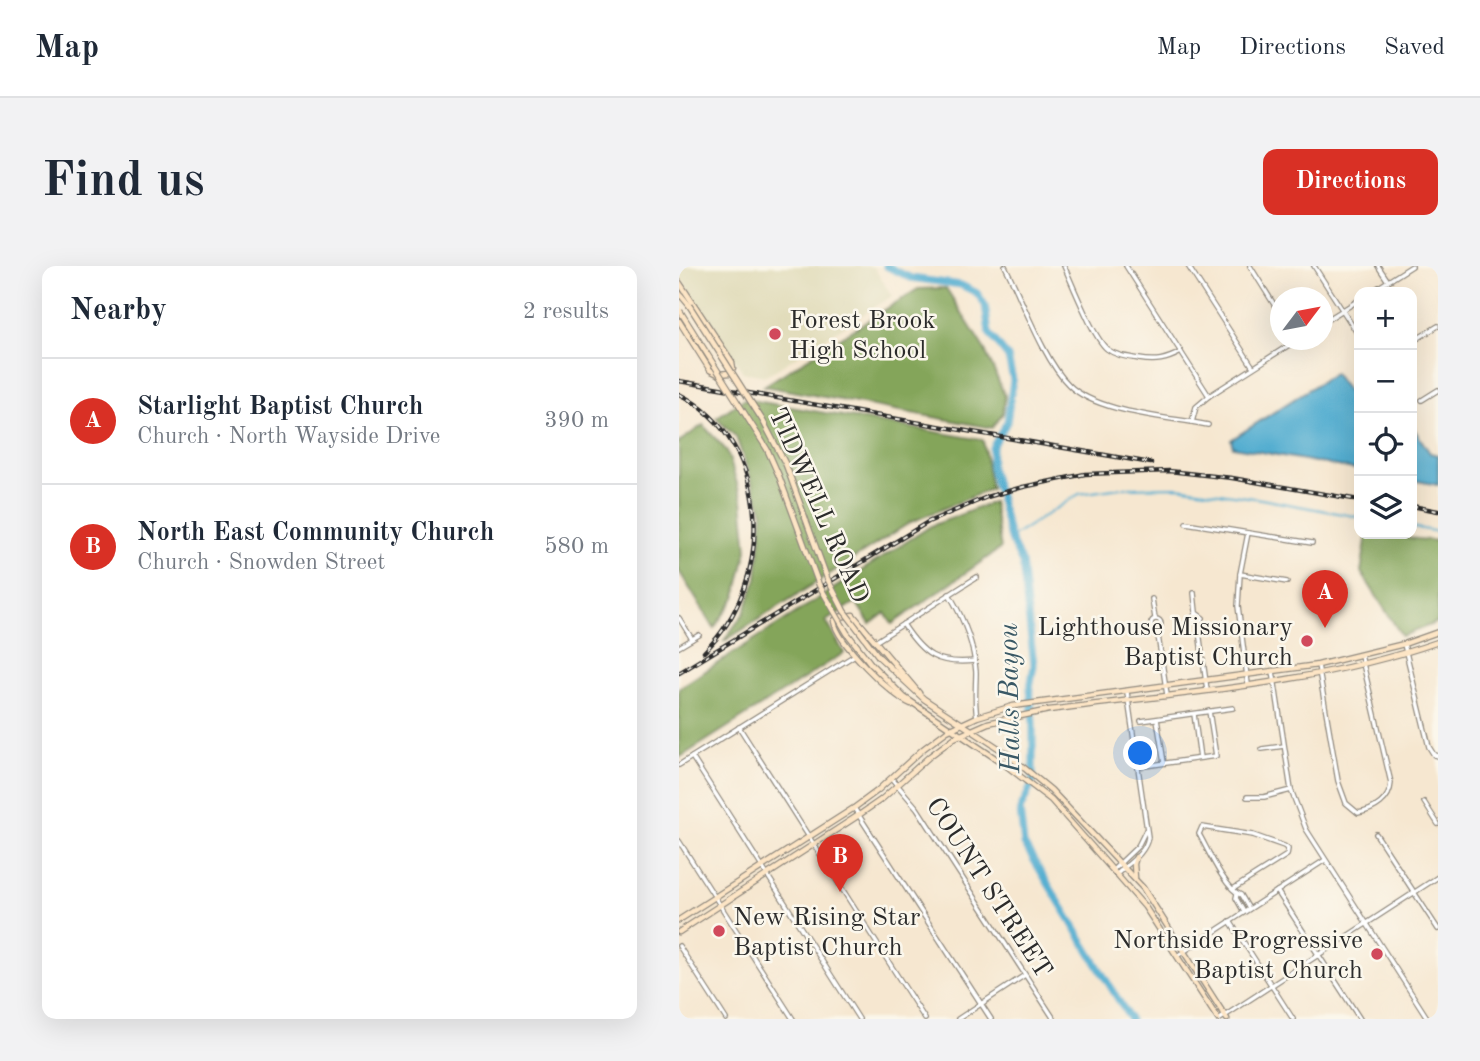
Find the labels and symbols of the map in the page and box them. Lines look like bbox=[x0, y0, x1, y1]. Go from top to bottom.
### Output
north arrow bbox=[1270, 287, 1333, 350]
place label: Forest Brook High School bbox=[789, 308, 936, 364]
marker: Forest Brook High School bbox=[767, 326, 783, 342]
street label: TIDWELL ROAD bbox=[763, 404, 873, 608]
pin: A bbox=[1302, 570, 1348, 628]
place label: Lighthouse Missionary Baptist Church bbox=[1037, 615, 1293, 671]
water label: Halls Bayou bbox=[996, 622, 1026, 775]
marker: Lighthouse Missionary Baptist Church bbox=[1299, 633, 1315, 649]
your location bbox=[1123, 736, 1157, 770]
street label: COUNT STREET bbox=[921, 793, 1056, 983]
pin: B bbox=[817, 834, 863, 892]
place label: New Rising Star Baptist Church bbox=[733, 905, 921, 961]
marker: New Rising Star Baptist Church bbox=[711, 923, 727, 939]
place label: Northside Progressive Baptist Church bbox=[1113, 928, 1363, 984]
marker: Northside Progressive Baptist Church bbox=[1369, 946, 1385, 962]

